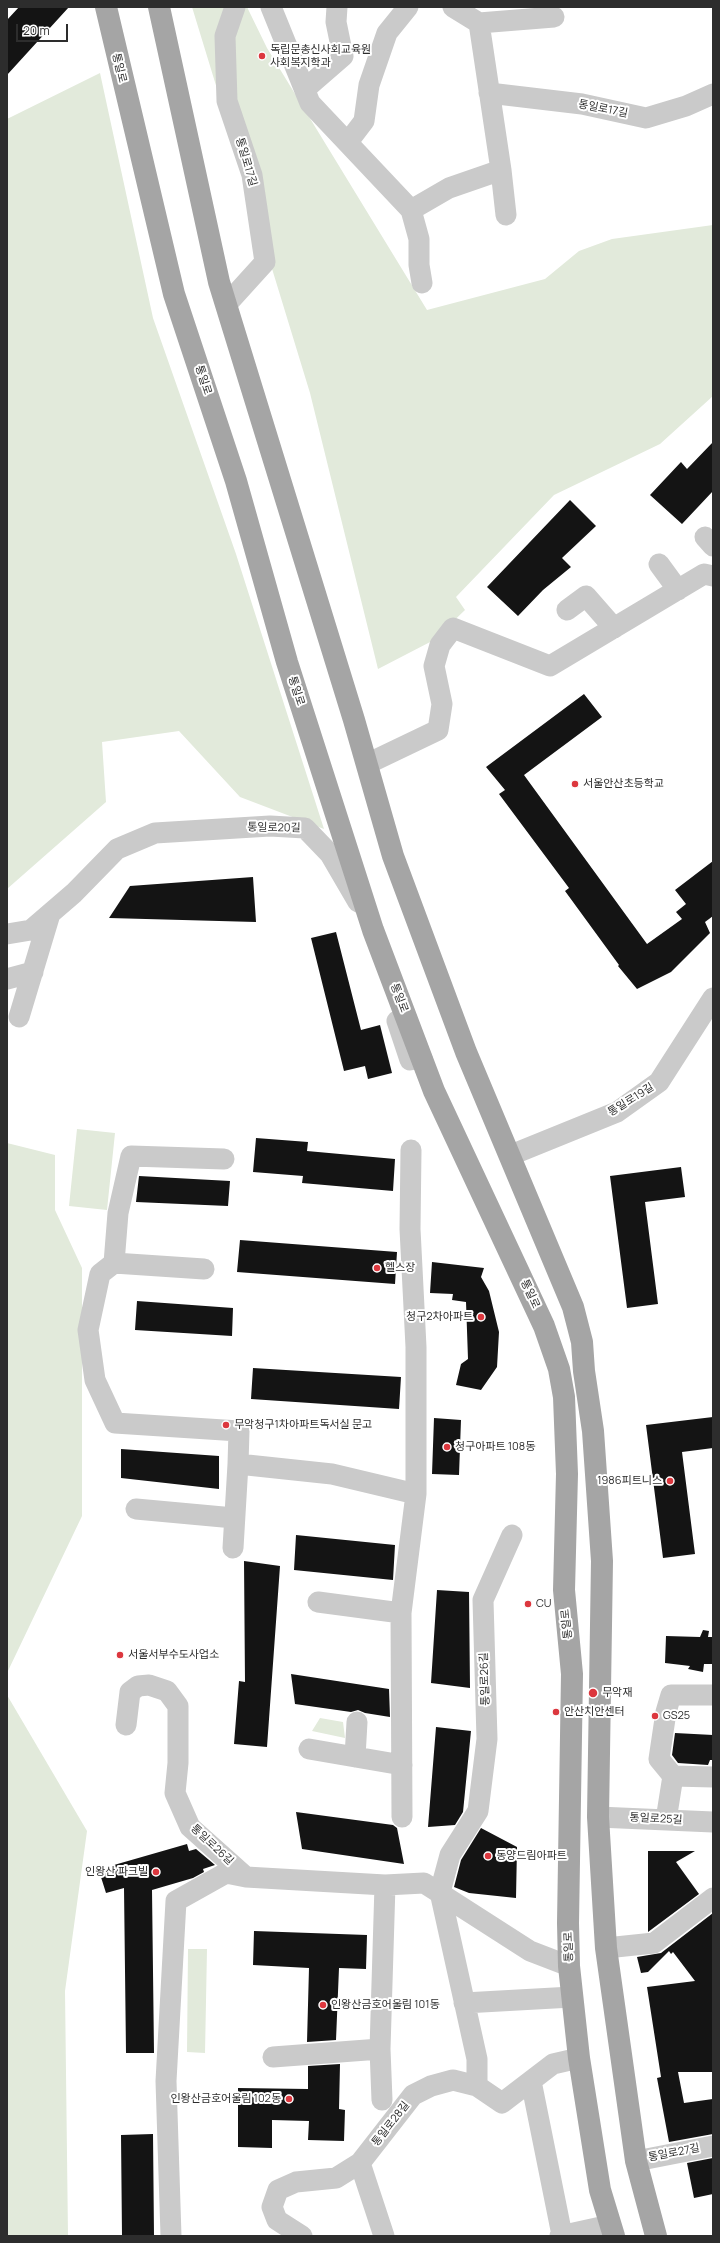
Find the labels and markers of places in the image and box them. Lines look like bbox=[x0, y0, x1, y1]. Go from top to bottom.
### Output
place label: 독립문총신사회교육원 사회복지학과 bbox=[270, 43, 371, 69]
marker: 독립문총신사회교육원 사회복지학과 bbox=[257, 51, 267, 61]
place label: 서울안산초등학교 bbox=[583, 777, 664, 791]
marker: 서울안산초등학교 bbox=[570, 779, 580, 789]
place label: 헬스장 bbox=[385, 1261, 415, 1275]
marker: 헬스장 bbox=[372, 1263, 382, 1273]
place label: 청구2차아파트 bbox=[406, 1310, 473, 1324]
marker: 청구2차아파트 bbox=[476, 1312, 486, 1322]
place label: 무악청구1차아파트독서실 문고 bbox=[234, 1418, 372, 1432]
marker: 무악청구1차아파트독서실 문고 bbox=[221, 1420, 231, 1430]
place label: 청구아파트 108동 bbox=[455, 1440, 535, 1454]
marker: 청구아파트 108동 bbox=[442, 1442, 452, 1452]
place label: 1986피트니스 bbox=[597, 1474, 662, 1488]
marker: 1986피트니스 bbox=[665, 1476, 675, 1486]
place label: CU bbox=[536, 1597, 552, 1611]
marker: CU bbox=[523, 1599, 533, 1609]
place label: 서울서부수도사업소 bbox=[128, 1648, 219, 1662]
marker: 서울서부수도사업소 bbox=[115, 1650, 125, 1660]
place label: 무악재 bbox=[602, 1686, 632, 1700]
marker: 무악재 bbox=[587, 1687, 599, 1699]
place label: 안산치안센터 bbox=[564, 1705, 625, 1719]
marker: 안산치안센터 bbox=[551, 1707, 561, 1717]
place label: GS25 bbox=[663, 1709, 690, 1723]
marker: GS25 bbox=[650, 1711, 660, 1721]
place label: 동양드림아파트 bbox=[496, 1849, 567, 1863]
marker: 동양드림아파트 bbox=[483, 1851, 493, 1861]
place label: 인왕산 파크빌 bbox=[85, 1865, 148, 1879]
marker: 인왕산 파크빌 bbox=[151, 1867, 161, 1877]
place label: 인왕산금호어울림 101동 bbox=[331, 1998, 440, 2012]
marker: 인왕산금호어울림 101동 bbox=[318, 2000, 328, 2010]
place label: 인왕산금호어울림 102동 bbox=[170, 2092, 281, 2106]
marker: 인왕산금호어울림 102동 bbox=[284, 2094, 294, 2104]

